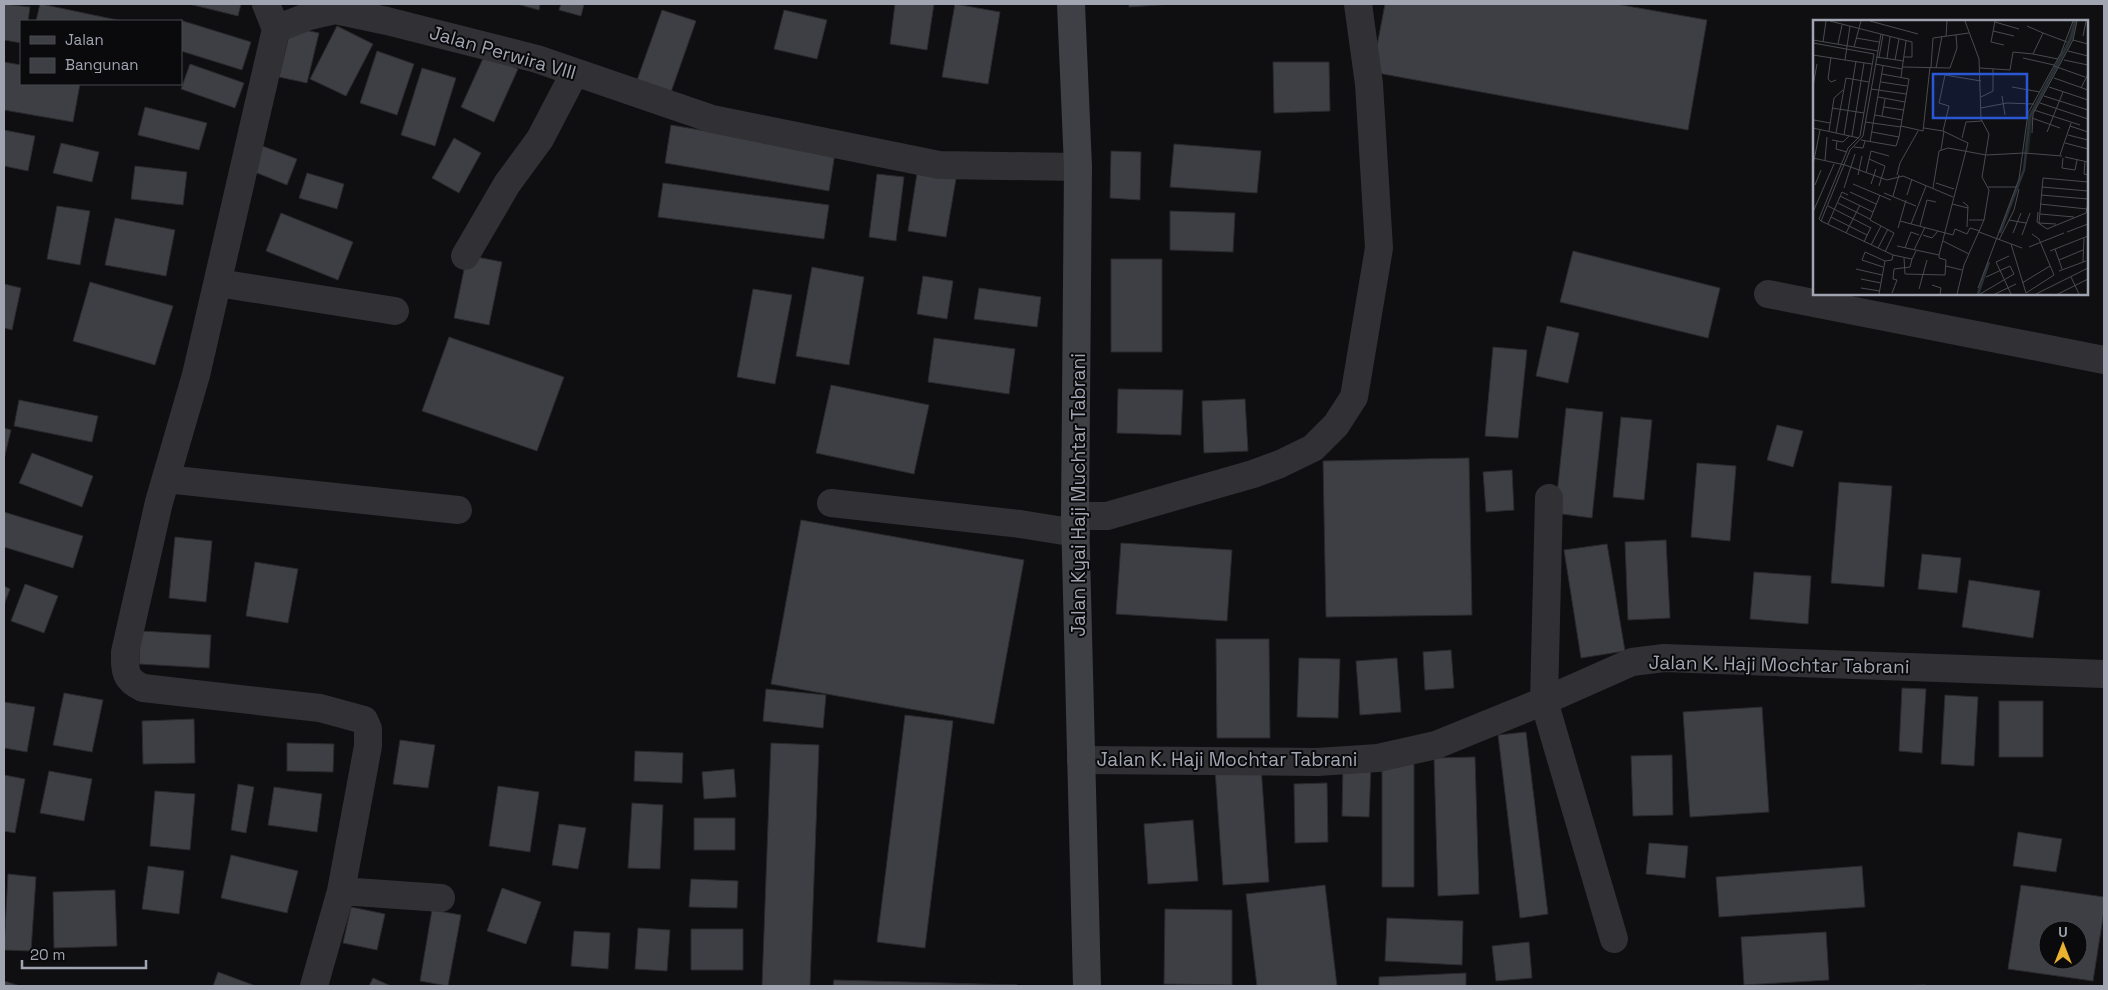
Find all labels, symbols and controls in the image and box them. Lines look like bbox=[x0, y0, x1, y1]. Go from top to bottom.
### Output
legend bbox=[20, 20, 182, 85]
street label: Jalan Perwira VIII bbox=[427, 20, 579, 85]
inset map bbox=[1813, 20, 2088, 295]
text: Jalan bbox=[65, 30, 104, 49]
text: Bangunan bbox=[65, 55, 139, 74]
street label: Jalan Kyai Haji Muchtar Tabrani bbox=[1066, 353, 1091, 637]
street label: Jalan K. Haji Mochtar Tabrani bbox=[1648, 650, 1910, 679]
street label: Jalan K. Haji Mochtar Tabrani bbox=[1097, 747, 1357, 772]
north arrow bbox=[2038, 920, 2088, 970]
text: U bbox=[2058, 923, 2068, 941]
scale bar bbox=[22, 938, 146, 970]
text: 20 m bbox=[30, 945, 65, 964]

